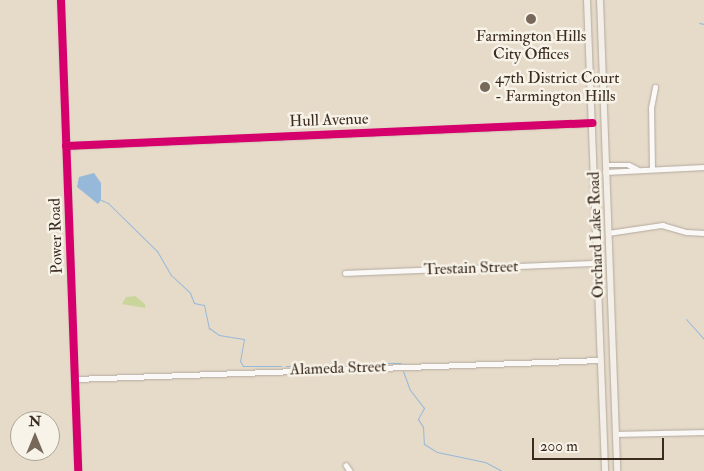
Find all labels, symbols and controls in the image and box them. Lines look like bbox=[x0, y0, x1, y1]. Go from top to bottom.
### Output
marker: Farmington Hills City Offices bbox=[525, 13, 537, 25]
place label: Farmington Hills City Offices bbox=[476, 26, 586, 64]
place label: 47th District Court - Farmington Hills bbox=[495, 68, 620, 106]
marker: 47th District Court - Farmington Hills bbox=[479, 81, 491, 93]
street label: Hull Avenue bbox=[289, 109, 369, 131]
street label: Orchard Lake Road bbox=[584, 171, 608, 299]
street label: Power Road bbox=[45, 198, 67, 274]
street label: Trestain Street bbox=[423, 257, 519, 279]
street label: Alameda Street bbox=[290, 357, 386, 379]
north arrow bbox=[10, 411, 60, 461]
text: N bbox=[29, 413, 41, 430]
scale bar bbox=[534, 428, 666, 460]
text: 200 m bbox=[540, 437, 578, 456]

